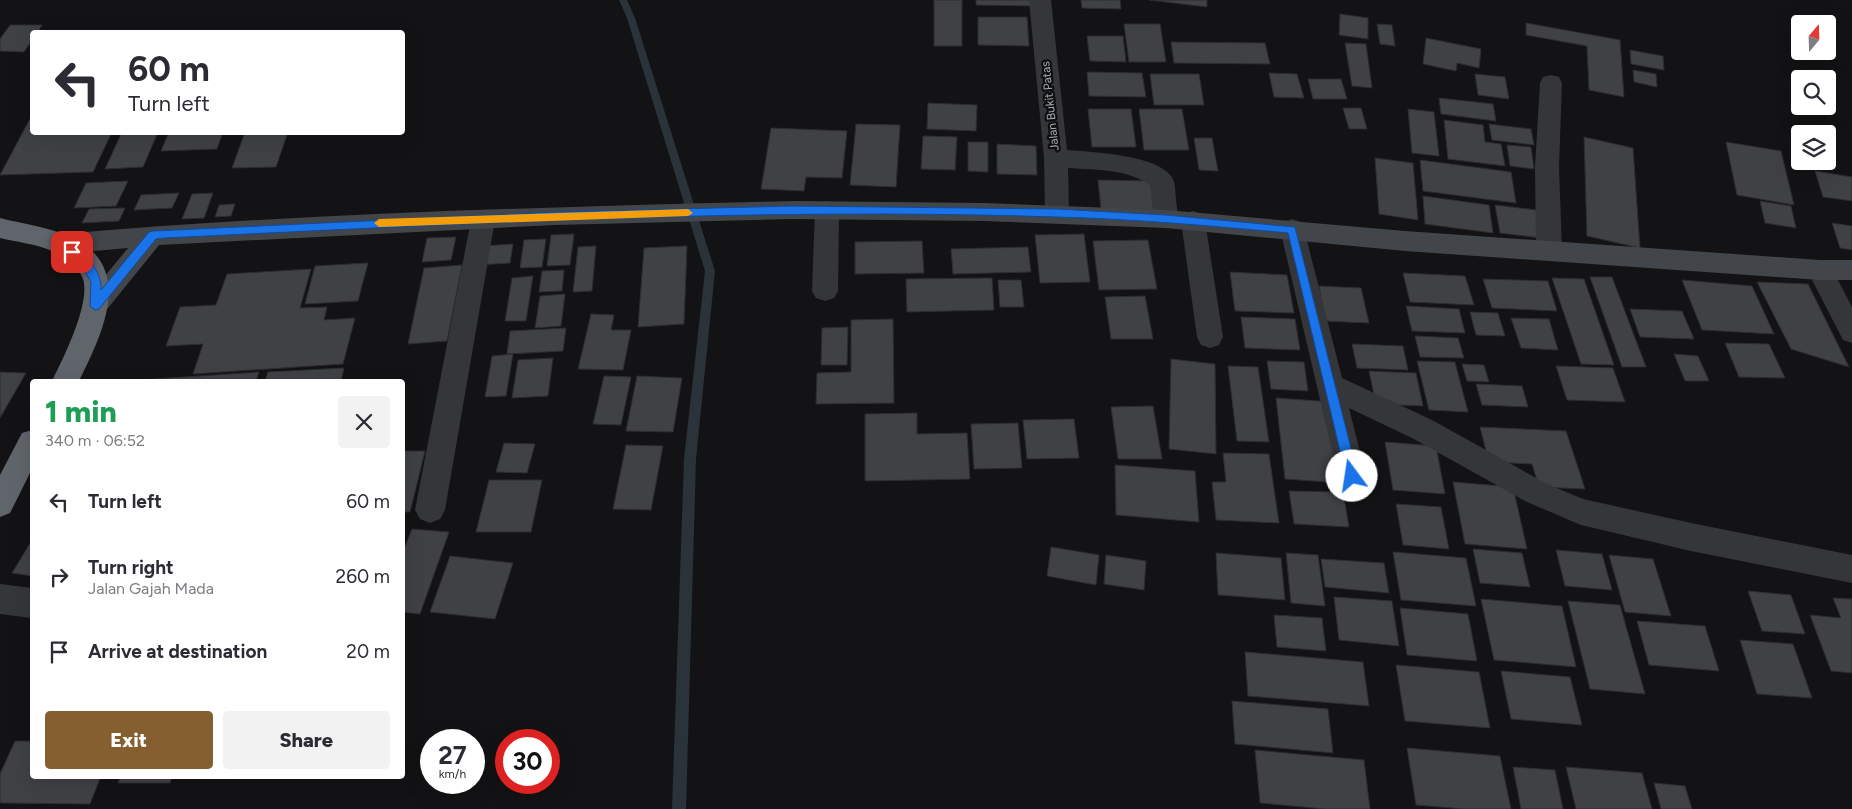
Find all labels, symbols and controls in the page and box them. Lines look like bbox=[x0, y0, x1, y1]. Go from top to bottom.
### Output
north arrow bbox=[1791, 15, 1836, 60]
map controls bbox=[1791, 15, 1836, 170]
text: 60 m bbox=[128, 48, 210, 90]
icon: left bbox=[45, 50, 110, 115]
street label: Jalan Bukit Patas bbox=[1038, 60, 1062, 152]
button: search bbox=[1791, 70, 1836, 115]
text: Turn left bbox=[128, 90, 210, 117]
button: layers bbox=[1791, 125, 1836, 170]
pin bbox=[51, 231, 93, 273]
icon: arrive bbox=[58, 238, 86, 266]
text: 1 min bbox=[45, 393, 117, 430]
button: close bbox=[338, 396, 390, 448]
text: 340 m · 06:52 bbox=[45, 431, 145, 450]
position arrow bbox=[1325, 449, 1377, 501]
icon: left bbox=[45, 488, 73, 516]
text: Turn left bbox=[88, 490, 162, 513]
text: 60 m bbox=[346, 490, 390, 513]
text: Turn right bbox=[88, 556, 174, 579]
icon: right bbox=[45, 563, 73, 591]
text: 260 m bbox=[336, 565, 390, 588]
text: Jalan Gajah Mada bbox=[88, 579, 214, 598]
icon: arrive bbox=[45, 638, 73, 666]
text: Arrive at destination bbox=[88, 640, 267, 663]
text: 20 m bbox=[346, 640, 390, 663]
button: Exit bbox=[45, 711, 213, 769]
button: Share bbox=[223, 711, 390, 769]
speed limit sign: 30 bbox=[495, 729, 560, 794]
text: 27 bbox=[438, 740, 467, 770]
text: km/h bbox=[439, 767, 466, 781]

